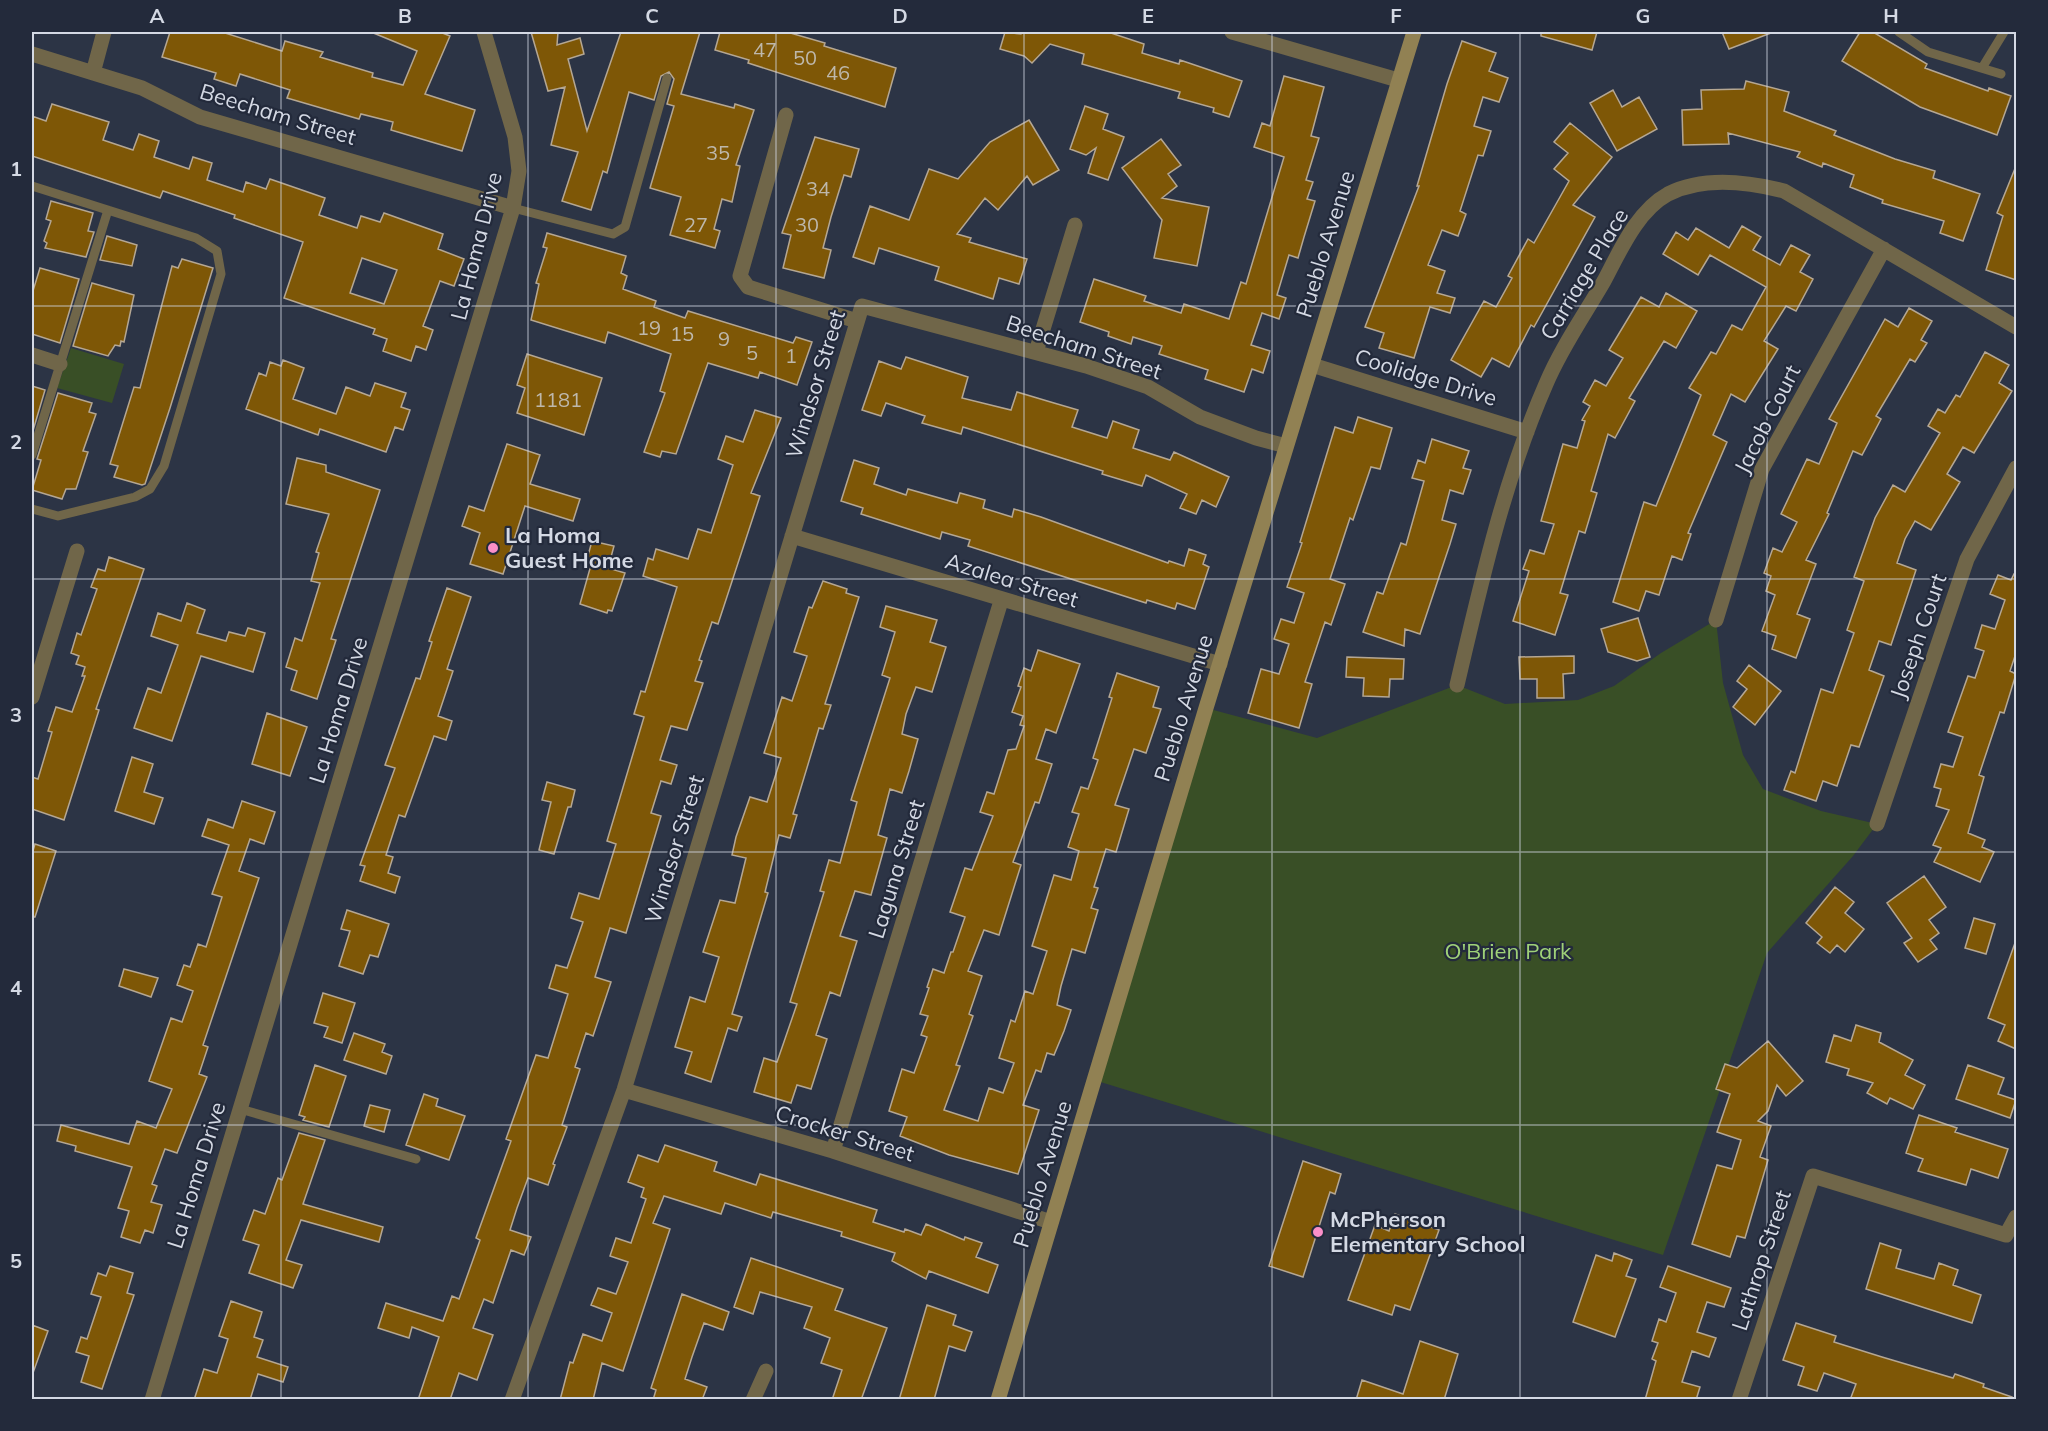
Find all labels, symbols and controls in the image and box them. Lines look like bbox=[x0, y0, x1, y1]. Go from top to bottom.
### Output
text: A bbox=[150, 3, 165, 28]
text: B bbox=[398, 3, 412, 28]
text: C bbox=[645, 3, 659, 28]
text: D bbox=[892, 3, 908, 28]
text: E bbox=[1142, 3, 1154, 28]
text: F bbox=[1390, 3, 1402, 28]
text: G bbox=[1636, 3, 1650, 28]
text: H bbox=[1883, 3, 1899, 28]
house number: 47 bbox=[753, 37, 777, 62]
house number: 50 bbox=[793, 45, 817, 70]
house number: 46 bbox=[826, 60, 850, 85]
street label: Beecham Street bbox=[197, 77, 360, 151]
house number: 35 bbox=[706, 140, 730, 165]
text: 1 bbox=[10, 156, 22, 181]
street label: Pueblo Avenue bbox=[1289, 167, 1361, 321]
street label: La Homa Drive bbox=[444, 169, 508, 323]
house number: 34 bbox=[806, 176, 830, 201]
street label: Carriage Place bbox=[1534, 203, 1634, 345]
house number: 27 bbox=[684, 212, 708, 237]
house number: 30 bbox=[795, 212, 819, 237]
street label: Windsor Street bbox=[779, 306, 851, 462]
street label: Beecham Street bbox=[1003, 309, 1166, 385]
house number: 19 bbox=[637, 315, 661, 340]
house number: 15 bbox=[670, 321, 694, 346]
house number: 9 bbox=[718, 326, 730, 351]
house number: 5 bbox=[746, 340, 758, 365]
street label: Coolidge Drive bbox=[1352, 342, 1500, 412]
house number: 1 bbox=[785, 343, 797, 368]
street label: Jacob Court bbox=[1728, 360, 1806, 478]
house number: 1181 bbox=[534, 387, 582, 412]
text: 2 bbox=[10, 429, 22, 454]
place label: La Homa Guest Home bbox=[505, 521, 634, 574]
marker: La Homa Guest Home bbox=[486, 541, 500, 555]
street label: Azalea Street bbox=[942, 546, 1082, 614]
street label: Joseph Court bbox=[1884, 570, 1953, 702]
street label: Pueblo Avenue bbox=[1147, 631, 1219, 785]
street label: La Homa Drive bbox=[302, 633, 374, 787]
text: 3 bbox=[10, 702, 22, 727]
street label: Windsor Street bbox=[638, 771, 710, 927]
street label: Laguna Street bbox=[862, 796, 930, 942]
park label: O'Brien Park bbox=[1445, 937, 1572, 965]
text: 4 bbox=[10, 975, 22, 1000]
street label: Pueblo Avenue bbox=[1006, 1097, 1078, 1251]
street label: La Homa Drive bbox=[160, 1098, 232, 1252]
street label: Crocker Street bbox=[772, 1099, 918, 1168]
street label: Lathrop Street bbox=[1725, 1186, 1797, 1334]
place label: McPherson Elementary School bbox=[1330, 1205, 1526, 1258]
marker: McPherson Elementary School bbox=[1311, 1225, 1325, 1239]
text: 5 bbox=[10, 1248, 22, 1273]

